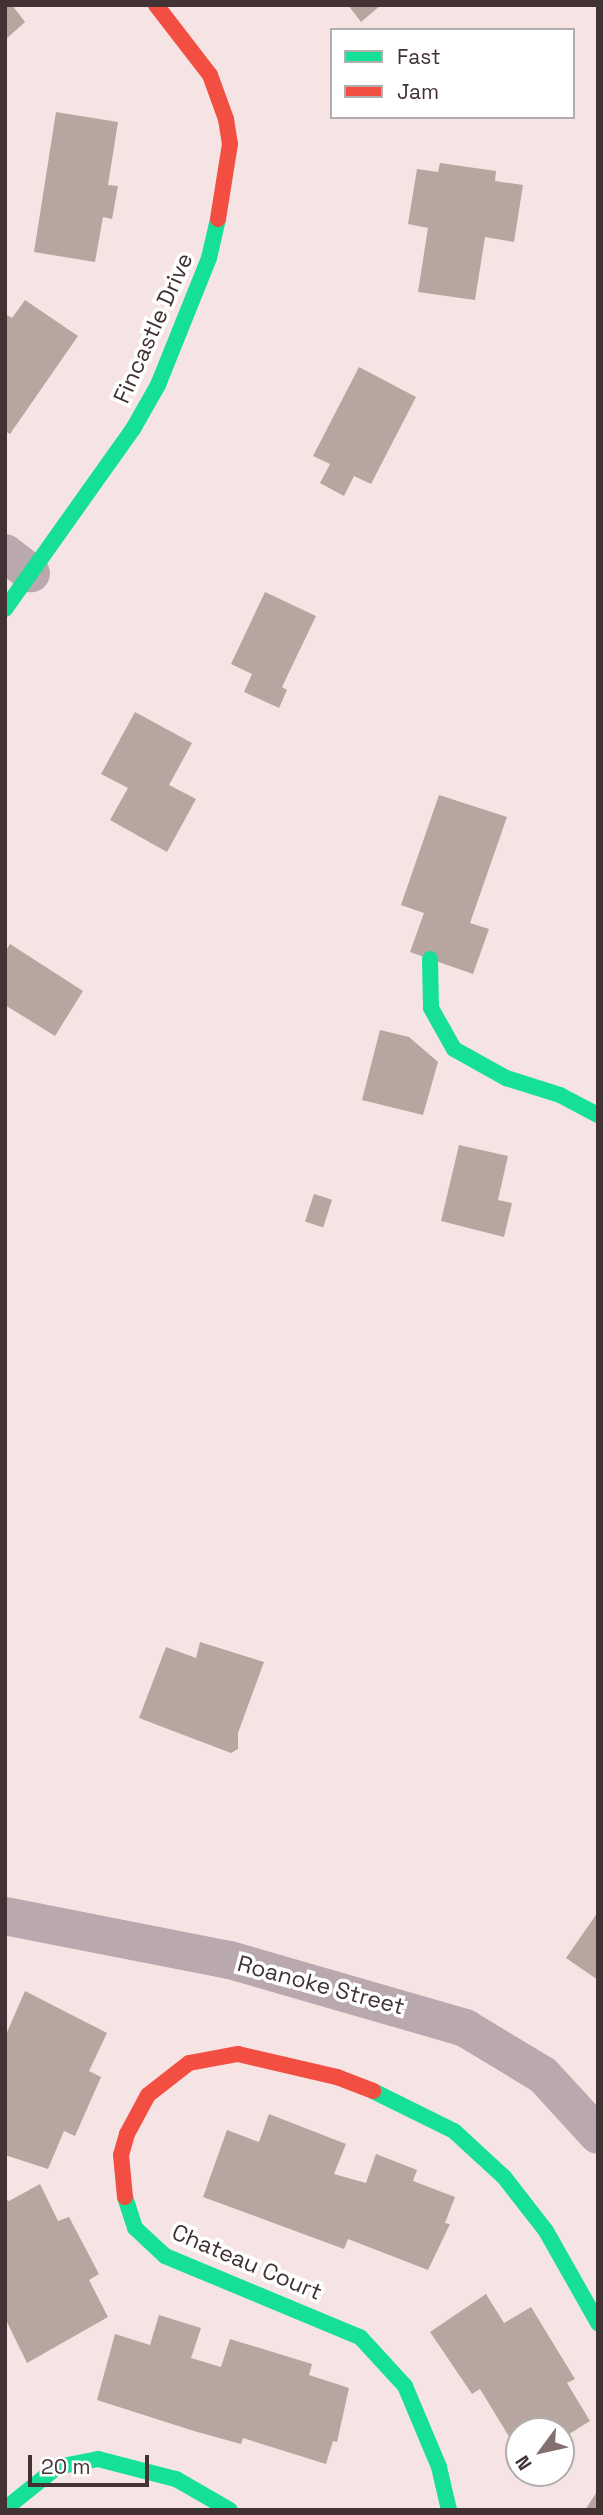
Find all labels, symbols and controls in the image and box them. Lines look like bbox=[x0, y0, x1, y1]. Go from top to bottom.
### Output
legend bbox=[330, 28, 575, 119]
text: Fast bbox=[397, 43, 441, 70]
text: Jam bbox=[397, 78, 439, 105]
street label: Fincastle Drive bbox=[108, 249, 198, 407]
street label: Roanoke Street bbox=[234, 1949, 408, 2021]
street label: Chateau Court bbox=[168, 2218, 326, 2306]
north arrow bbox=[505, 2417, 575, 2487]
scale bar bbox=[32, 2442, 152, 2486]
text: N bbox=[510, 2450, 538, 2475]
text: 20 m bbox=[41, 2453, 91, 2480]

